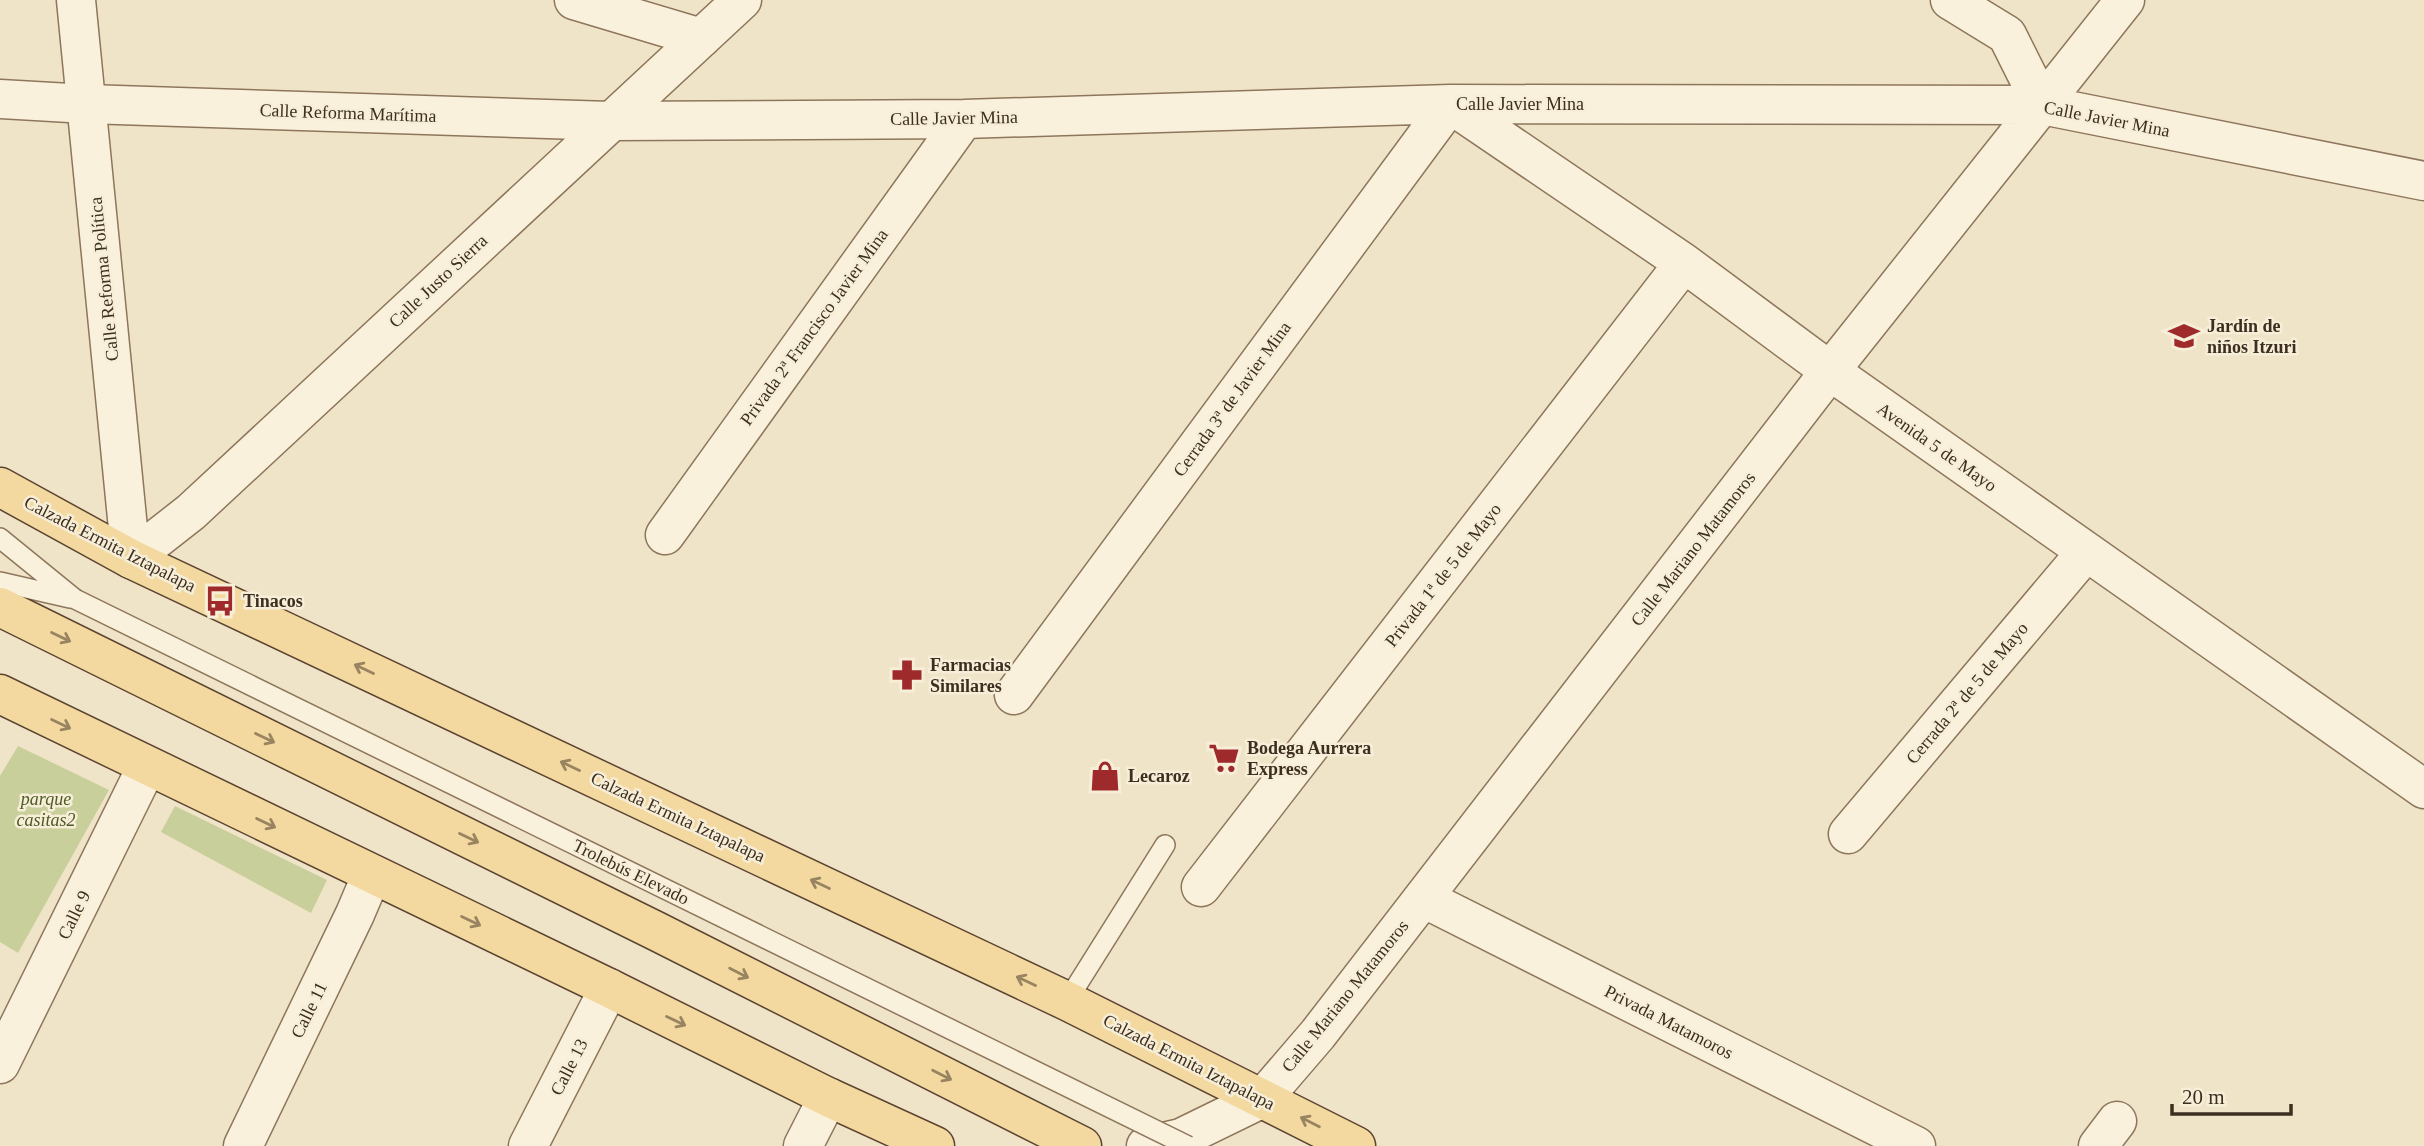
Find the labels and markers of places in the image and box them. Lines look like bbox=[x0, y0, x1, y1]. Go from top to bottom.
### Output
place label: Jardín de niños Itzuri bbox=[2207, 316, 2297, 357]
school or university icon: Jardín de niños Itzuri bbox=[2167, 319, 2201, 353]
bus stop icon: Tinacos bbox=[203, 584, 237, 618]
place label: Tinacos bbox=[243, 591, 303, 611]
place label: Farmacias Similares bbox=[930, 655, 1011, 696]
pharmacy icon: Farmacias Similares bbox=[890, 658, 924, 692]
place label: Bodega Aurrera Express bbox=[1247, 738, 1371, 779]
supermarket icon: Bodega Aurrera Express bbox=[1207, 741, 1241, 775]
shop icon: Lecaroz bbox=[1088, 759, 1122, 793]
place label: Lecaroz bbox=[1128, 766, 1190, 786]

